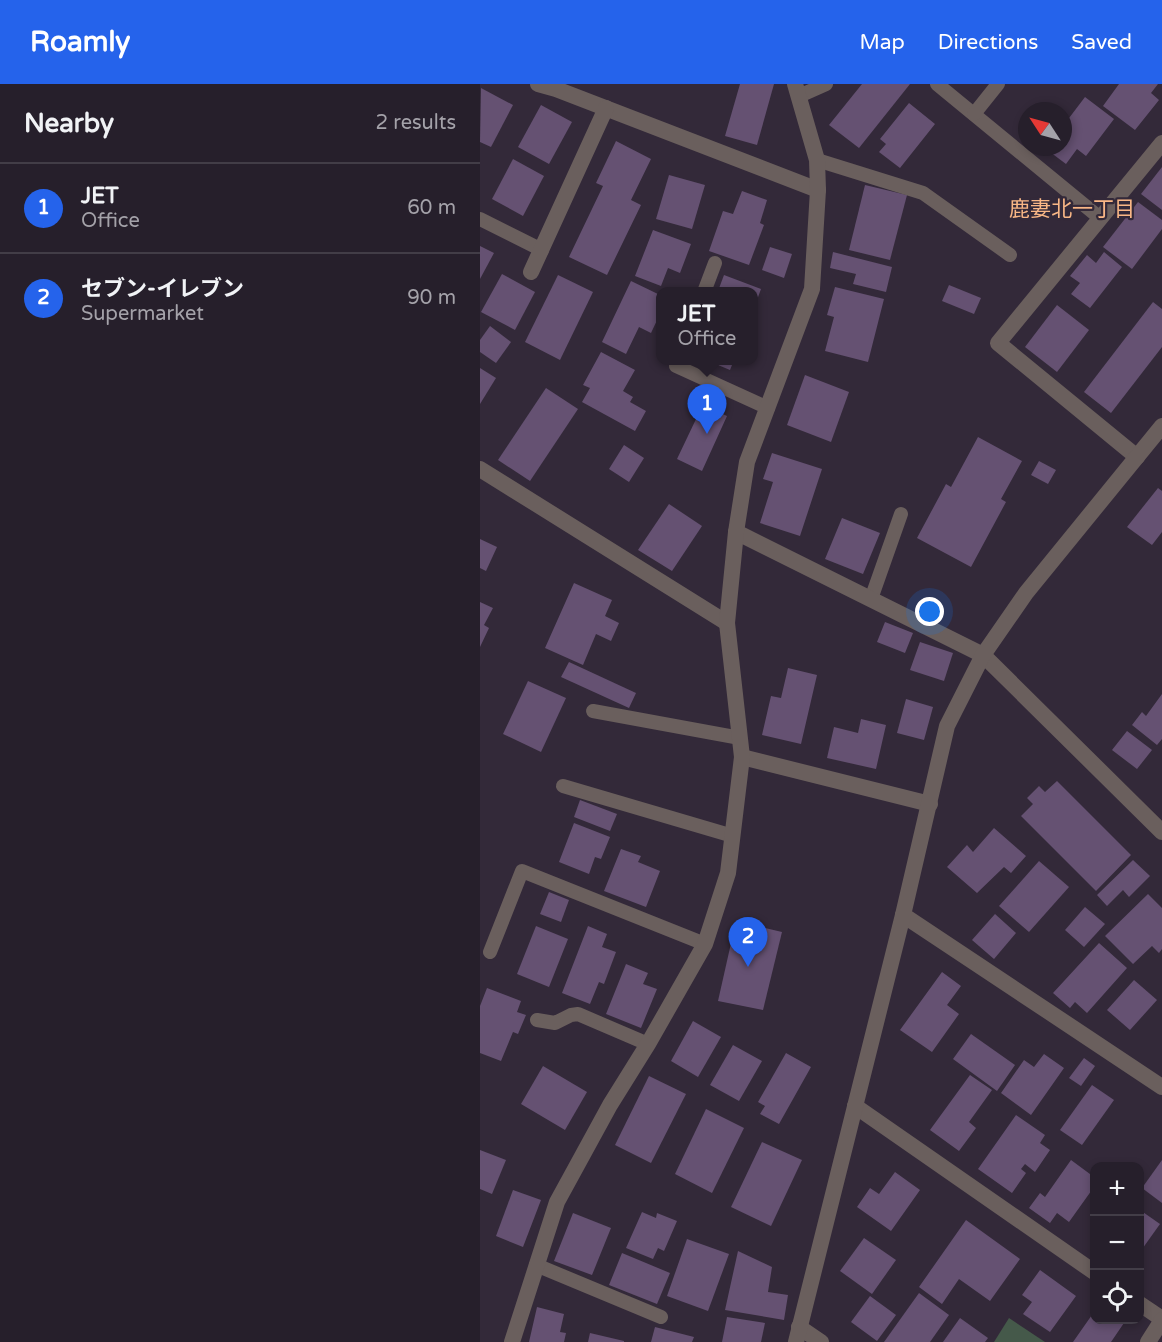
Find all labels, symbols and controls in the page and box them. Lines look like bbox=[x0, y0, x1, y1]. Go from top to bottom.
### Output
text: Roamly bbox=[30, 25, 130, 59]
text: Map bbox=[859, 30, 905, 55]
text: Directions bbox=[938, 30, 1038, 55]
text: Saved bbox=[1071, 30, 1132, 55]
north arrow bbox=[1018, 102, 1072, 156]
text: Nearby bbox=[24, 108, 114, 139]
text: 2 results bbox=[376, 111, 456, 135]
text: JET bbox=[81, 183, 119, 209]
text: 1 bbox=[37, 196, 50, 220]
text: 60 m bbox=[407, 196, 456, 220]
district label: 鹿妻北一丁目 bbox=[1009, 197, 1135, 222]
text: Office bbox=[81, 209, 140, 233]
text: セブン-イレブン bbox=[81, 276, 244, 302]
text: 2 bbox=[37, 286, 50, 310]
text: 90 m bbox=[407, 286, 456, 310]
popup bbox=[656, 287, 758, 365]
text: JET bbox=[678, 301, 715, 327]
text: Supermarket bbox=[81, 302, 204, 326]
text: Office bbox=[678, 327, 736, 351]
pin: 1 bbox=[688, 384, 726, 434]
your location bbox=[915, 597, 944, 626]
pin: 2 bbox=[728, 918, 768, 967]
map controls bbox=[1090, 1162, 1144, 1324]
button: + bbox=[1090, 1162, 1144, 1216]
button: − bbox=[1090, 1216, 1144, 1270]
button: locate bbox=[1090, 1270, 1144, 1324]

